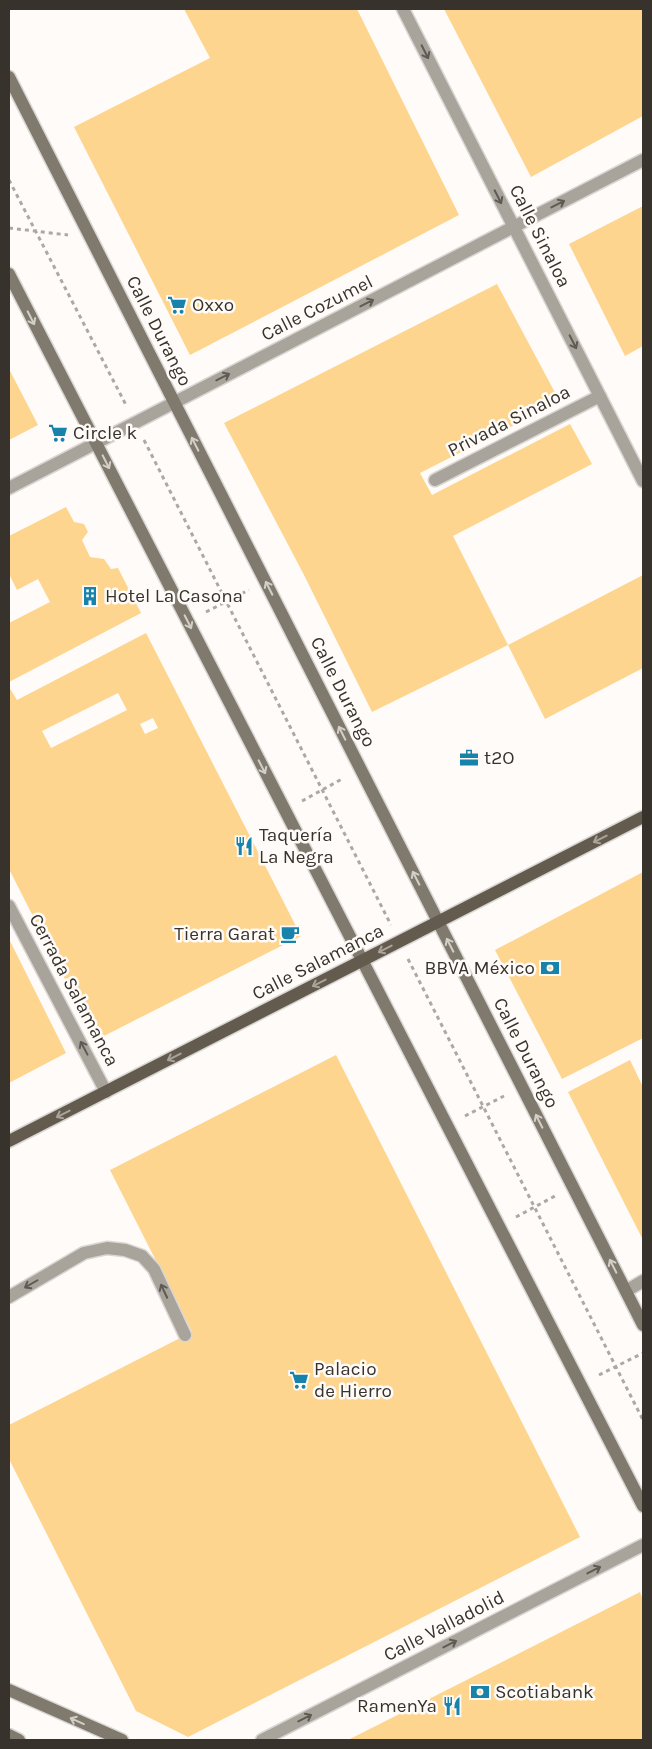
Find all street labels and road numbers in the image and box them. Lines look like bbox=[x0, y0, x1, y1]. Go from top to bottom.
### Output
street label: Calle Sinaloa bbox=[505, 181, 575, 291]
street label: Calle Cozumel bbox=[257, 270, 377, 346]
street label: Calle Durango bbox=[122, 272, 196, 390]
street label: Privada Sinaloa bbox=[444, 381, 574, 461]
street label: Calle Durango bbox=[306, 633, 380, 751]
street label: Cerrada Salamanca bbox=[24, 910, 124, 1070]
street label: Calle Salamanca bbox=[249, 919, 387, 1005]
street label: Calle Durango bbox=[489, 994, 563, 1112]
street label: Calle Valladolid bbox=[380, 1586, 508, 1666]

